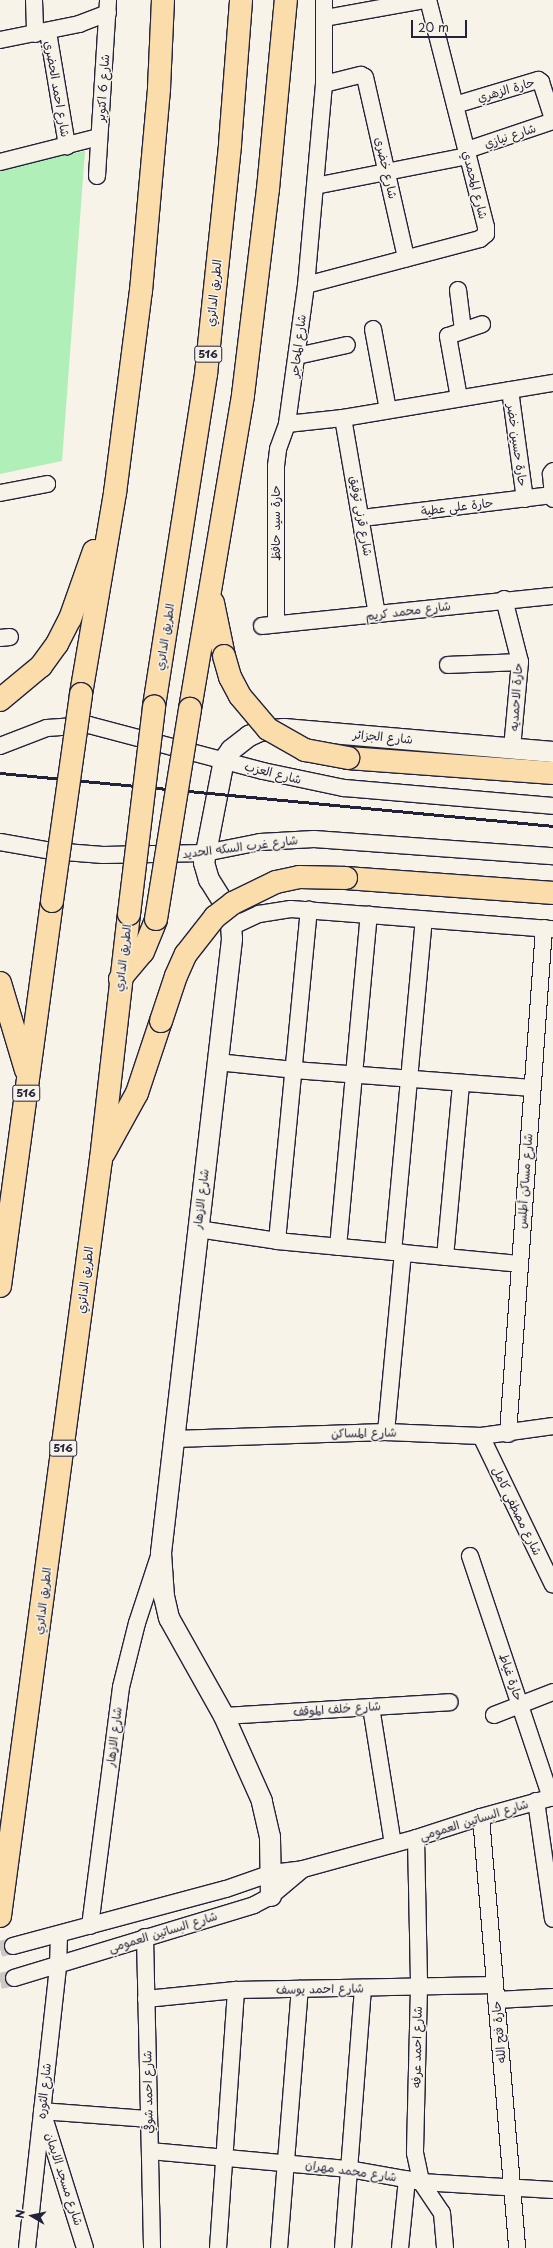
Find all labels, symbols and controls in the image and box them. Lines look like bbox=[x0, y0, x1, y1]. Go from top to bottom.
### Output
scale bar bbox=[413, 12, 469, 38]
text: 20 m bbox=[418, 18, 449, 36]
street label: شارع احمد الحضري bbox=[41, 40, 73, 138]
street label: شارع 6 اكتوبر bbox=[93, 54, 113, 122]
street label: حارة الزهري bbox=[476, 75, 536, 105]
street label: شارع نيازي bbox=[482, 121, 538, 151]
street label: شارع خضرى bbox=[372, 136, 400, 200]
street label: شارع المحمدي bbox=[460, 149, 490, 221]
street label: الطريق الدائري bbox=[203, 259, 225, 327]
street label: شارع المحاجر bbox=[287, 314, 309, 378]
road number: 516 bbox=[194, 345, 222, 363]
street label: حارة حسين خضر bbox=[504, 403, 530, 487]
street label: شارع قرنى توفيق bbox=[347, 475, 375, 557]
street label: حارة سيد حافظ bbox=[269, 485, 283, 561]
street label: حارة على عطية bbox=[420, 495, 494, 519]
street label: شارع محمد كريم bbox=[365, 599, 451, 623]
street label: الطريق الدائري bbox=[153, 602, 177, 672]
street label: حارة الاحمديه bbox=[506, 662, 526, 732]
street label: شارع الجزائر bbox=[353, 727, 413, 747]
street label: شارع العزب bbox=[243, 759, 303, 787]
street label: شارع غرب السكه الحديد bbox=[181, 833, 299, 861]
street label: الطريق الدائري bbox=[112, 924, 134, 992]
road number: 516 bbox=[12, 1084, 40, 1102]
street label: شارع مساكن أطلس bbox=[514, 1133, 536, 1229]
street label: شارع الازهار bbox=[190, 1168, 212, 1230]
street label: الطريق الدائري bbox=[74, 1246, 96, 1314]
street label: شارع المساكن bbox=[331, 1425, 397, 1441]
road number: 516 bbox=[49, 1439, 77, 1457]
street label: شارع مصطفي كامل bbox=[489, 1464, 545, 1558]
street label: الطريق الدائري bbox=[32, 1567, 54, 1635]
street label: حارة غياط bbox=[496, 1652, 526, 1702]
street label: شارع خلف الموقف bbox=[293, 1699, 381, 1719]
street label: شارع الازهار bbox=[103, 1706, 125, 1768]
street label: شارع البساتين العمومي bbox=[418, 1797, 530, 1843]
street label: شارع البساتين العمومي bbox=[107, 1909, 219, 1955]
street label: شارع احمد يوسف bbox=[276, 1981, 364, 1997]
street label: حارة فتح الله bbox=[489, 2000, 509, 2064]
street label: شارع احمد عرفه bbox=[409, 2006, 425, 2088]
street label: شارع احمد شوقي bbox=[140, 2050, 156, 2134]
street label: شارع الثوره bbox=[34, 2062, 54, 2120]
street label: شارع مسجد الايمان bbox=[42, 2131, 86, 2227]
street label: شارع محمد مهران bbox=[304, 2157, 398, 2185]
north arrow bbox=[12, 2196, 52, 2236]
text: N bbox=[11, 2208, 29, 2220]

